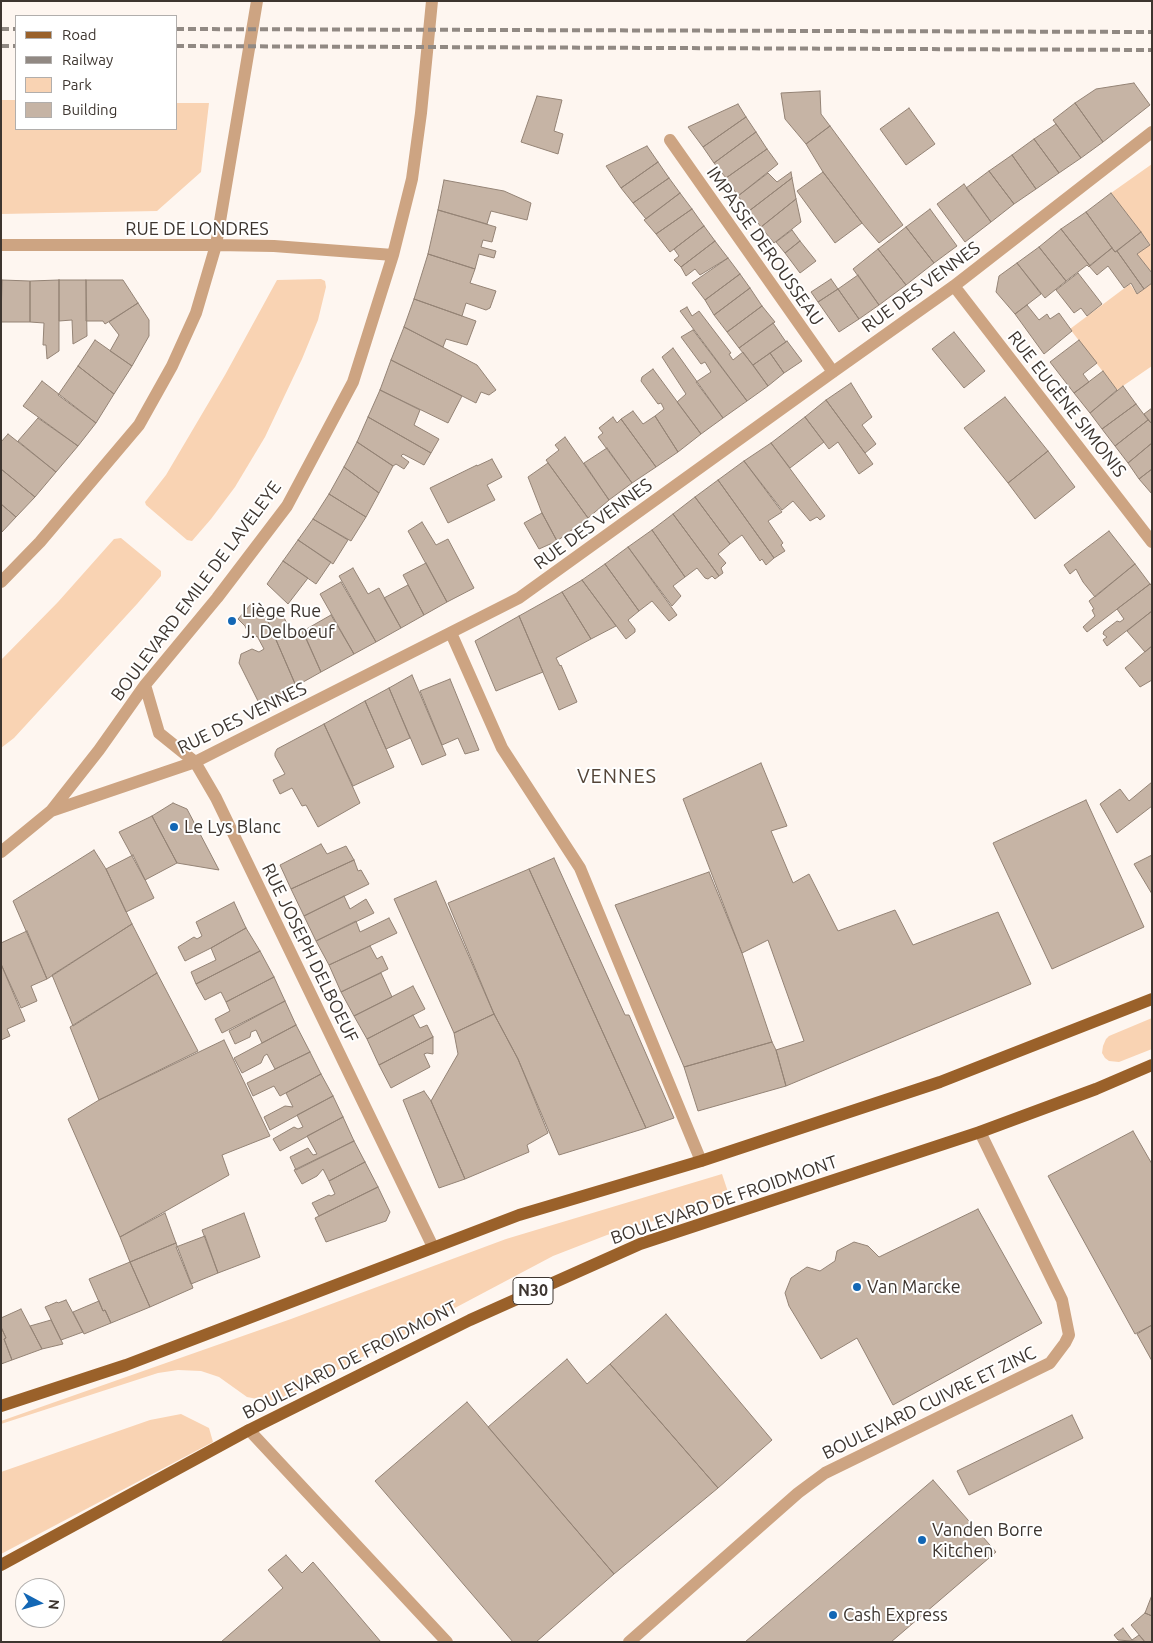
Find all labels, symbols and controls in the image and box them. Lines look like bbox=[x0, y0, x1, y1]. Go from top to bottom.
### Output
legend bbox=[15, 15, 178, 130]
text: Road bbox=[62, 26, 97, 43]
text: Railway bbox=[62, 51, 113, 68]
text: Park bbox=[62, 76, 92, 93]
text: Building bbox=[62, 101, 117, 118]
street label: IMPASSE DEROUSSEAU bbox=[702, 162, 828, 330]
street label: RUE DE LONDRES bbox=[125, 218, 269, 240]
street label: RUE DES VENNES bbox=[858, 237, 984, 337]
street label: RUE EUGÈNE SIMONIS bbox=[1003, 327, 1131, 481]
street label: RUE DES VENNES bbox=[530, 474, 656, 574]
street label: BOULEVARD EMILE DE LAVELEYE bbox=[106, 477, 286, 705]
place label: Liège Rue J. Delboeuf bbox=[242, 600, 335, 642]
marker: Liège Rue J. Delboeuf bbox=[226, 615, 238, 627]
street label: RUE DES VENNES bbox=[174, 677, 310, 759]
district label: VENNES bbox=[576, 764, 658, 788]
place label: Le Lys Blanc bbox=[184, 816, 281, 838]
marker: Le Lys Blanc bbox=[168, 821, 180, 833]
street label: RUE JOSEPH DELBOEUF bbox=[257, 860, 363, 1046]
street label: BOULEVARD DE FROIDMONT bbox=[608, 1151, 840, 1249]
place label: Van Marcke bbox=[867, 1276, 961, 1298]
road number: N30 bbox=[513, 1278, 553, 1304]
marker: Van Marcke bbox=[851, 1281, 863, 1293]
street label: BOULEVARD DE FROIDMONT bbox=[239, 1296, 461, 1424]
street label: BOULEVARD CUIVRE ET ZINC bbox=[819, 1342, 1039, 1464]
place label: Vanden Borre Kitchen bbox=[932, 1519, 1043, 1562]
marker: Vanden Borre Kitchen bbox=[916, 1534, 928, 1546]
north arrow bbox=[15, 1578, 65, 1628]
text: N bbox=[45, 1598, 62, 1610]
place label: Cash Express bbox=[843, 1604, 948, 1626]
marker: Cash Express bbox=[827, 1609, 839, 1621]

